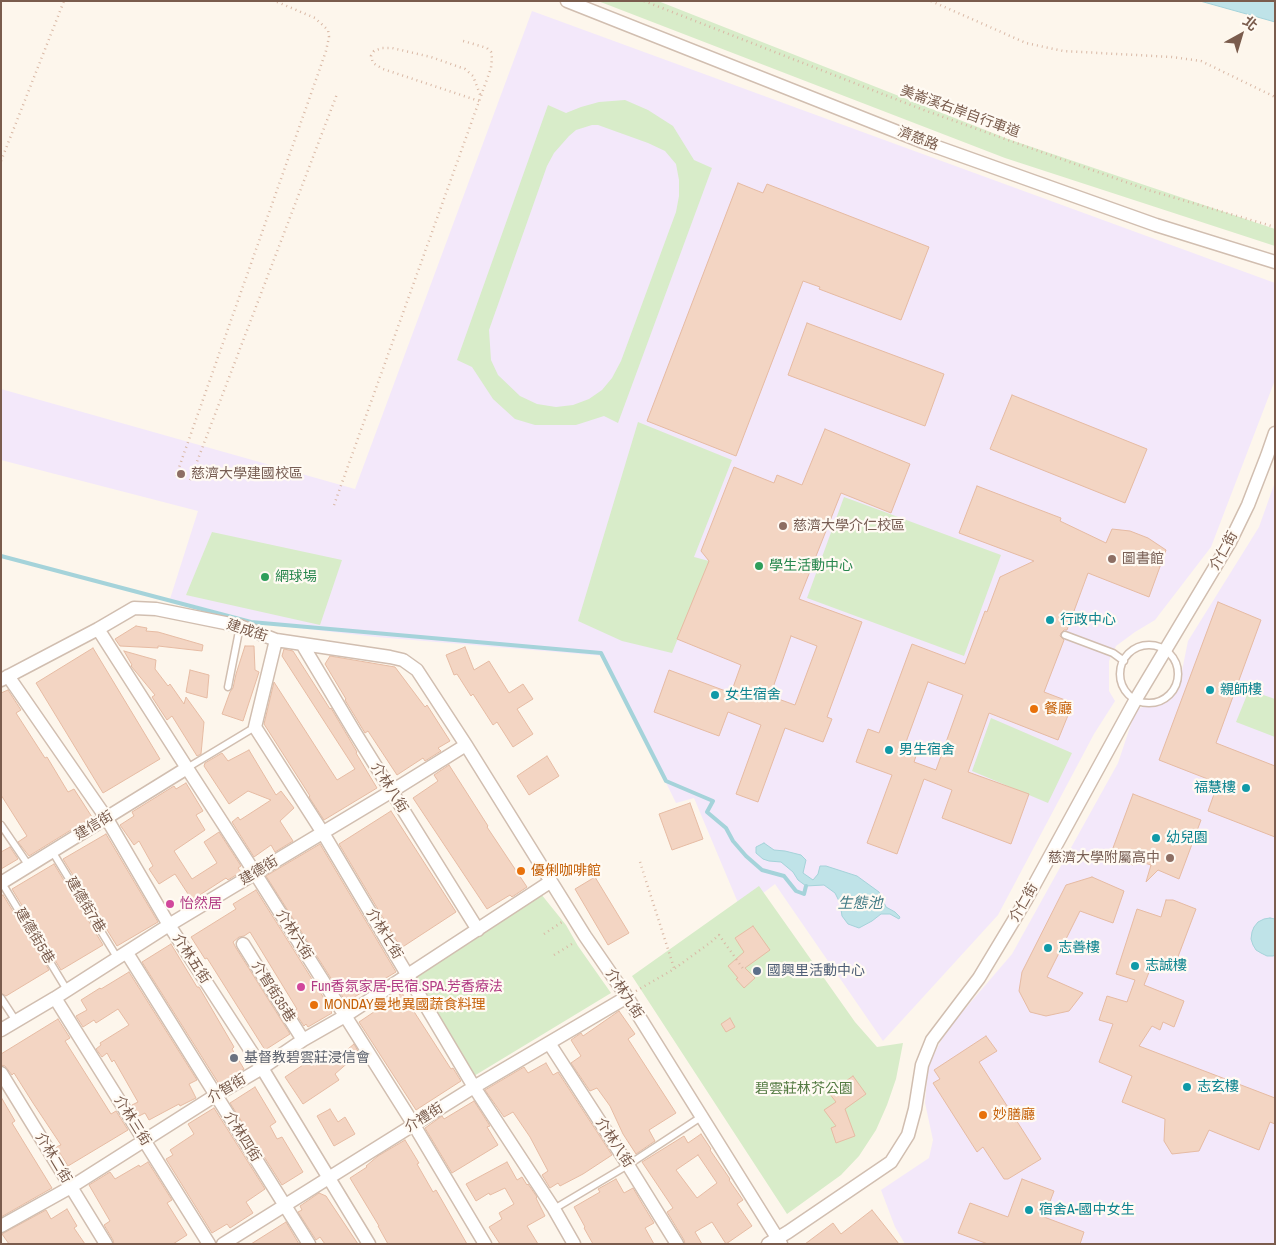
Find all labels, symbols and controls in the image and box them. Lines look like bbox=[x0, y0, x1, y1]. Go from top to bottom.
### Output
north arrow bbox=[1216, 10, 1266, 60]
text: 北 bbox=[1239, 12, 1262, 35]
street label: 美崙溪右岸自行車道 bbox=[898, 83, 1022, 141]
street label: 濟慈路 bbox=[895, 124, 941, 154]
place label: 慈濟大學建國校區 bbox=[191, 466, 303, 482]
marker: 慈濟大學建國校區 bbox=[175, 468, 187, 480]
place label: 慈濟大學介仁校區 bbox=[793, 518, 905, 534]
marker: 慈濟大學介仁校區 bbox=[777, 520, 789, 532]
street label: 介仁街 bbox=[1206, 529, 1242, 573]
place label: 圖書館 bbox=[1122, 551, 1164, 567]
marker: 圖書館 bbox=[1106, 553, 1118, 565]
place label: 學生活動中心 bbox=[769, 558, 853, 574]
marker: 學生活動中心 bbox=[753, 560, 765, 572]
place label: 網球場 bbox=[275, 569, 317, 585]
marker: 網球場 bbox=[259, 571, 271, 583]
place label: 行政中心 bbox=[1060, 612, 1116, 628]
marker: 行政中心 bbox=[1044, 614, 1056, 626]
street label: 建成街 bbox=[224, 617, 270, 645]
place label: 親師樓 bbox=[1220, 682, 1262, 698]
marker: 親師樓 bbox=[1204, 684, 1216, 696]
place label: 女生宿舍 bbox=[725, 687, 781, 703]
marker: 女生宿舍 bbox=[709, 689, 721, 701]
place label: 餐廳 bbox=[1044, 701, 1072, 717]
marker: 餐廳 bbox=[1028, 703, 1040, 715]
place label: 男生宿舍 bbox=[899, 742, 955, 758]
marker: 男生宿舍 bbox=[883, 744, 895, 756]
street label: 介林八街 bbox=[367, 760, 411, 816]
place label: 福慧樓 bbox=[1194, 780, 1236, 796]
marker: 福慧樓 bbox=[1240, 782, 1252, 794]
street label: 建信街 bbox=[72, 808, 116, 844]
place label: 幼兒園 bbox=[1166, 830, 1208, 846]
marker: 幼兒園 bbox=[1150, 832, 1162, 844]
place label: 慈濟大學附屬高中 bbox=[1048, 850, 1160, 866]
marker: 慈濟大學附屬高中 bbox=[1164, 852, 1176, 864]
street label: 建德街 bbox=[237, 853, 281, 889]
place label: 優俐咖啡館 bbox=[531, 863, 601, 879]
marker: 優俐咖啡館 bbox=[515, 865, 527, 877]
street label: 建德街7巷 bbox=[62, 874, 108, 936]
street label: 介仁街 bbox=[1006, 881, 1042, 925]
water label: 生態池 bbox=[838, 895, 882, 913]
place label: 怡然居 bbox=[180, 896, 222, 912]
marker: 怡然居 bbox=[164, 898, 176, 910]
street label: 建德街5巷 bbox=[11, 905, 57, 967]
street label: 介林七街 bbox=[362, 906, 406, 962]
street label: 介林六街 bbox=[272, 907, 316, 963]
street label: 介林五街 bbox=[169, 931, 213, 987]
place label: 志善樓 bbox=[1058, 940, 1100, 956]
marker: 志善樓 bbox=[1042, 942, 1054, 954]
street label: 介智街35巷 bbox=[248, 958, 298, 1026]
place label: 志誠樓 bbox=[1145, 958, 1187, 974]
marker: 志誠樓 bbox=[1129, 960, 1141, 972]
place label: 國興里活動中心 bbox=[767, 963, 865, 979]
marker: 國興里活動中心 bbox=[751, 965, 763, 977]
street label: 介林九街 bbox=[602, 966, 646, 1022]
place label: Fun香氛家居-民宿.SPA.芳香療法 bbox=[311, 979, 503, 995]
marker: Fun香氛家居-民宿.SPA.芳香療法 bbox=[295, 981, 307, 993]
place label: MONDAY曼地異國蔬食料理 bbox=[324, 997, 486, 1013]
marker: MONDAY曼地異國蔬食料理 bbox=[308, 999, 320, 1011]
place label: 基督教碧雲莊浸信會 bbox=[244, 1050, 370, 1066]
marker: 基督教碧雲莊浸信會 bbox=[228, 1052, 240, 1064]
street label: 介智街 bbox=[205, 1071, 249, 1107]
place label: 志玄樓 bbox=[1197, 1079, 1239, 1095]
park label: 碧雲莊林芥公園 bbox=[755, 1081, 853, 1097]
marker: 志玄樓 bbox=[1181, 1081, 1193, 1093]
street label: 介林三街 bbox=[110, 1093, 154, 1149]
street label: 介禮街 bbox=[402, 1100, 446, 1136]
place label: 妙膳廳 bbox=[993, 1107, 1035, 1123]
street label: 介林四街 bbox=[220, 1109, 264, 1165]
marker: 妙膳廳 bbox=[977, 1109, 989, 1121]
street label: 介林八街 bbox=[592, 1115, 636, 1171]
street label: 介林二街 bbox=[31, 1130, 75, 1186]
place label: 宿舍A-國中女生 bbox=[1039, 1202, 1134, 1218]
marker: 宿舍A-國中女生 bbox=[1023, 1204, 1035, 1216]

